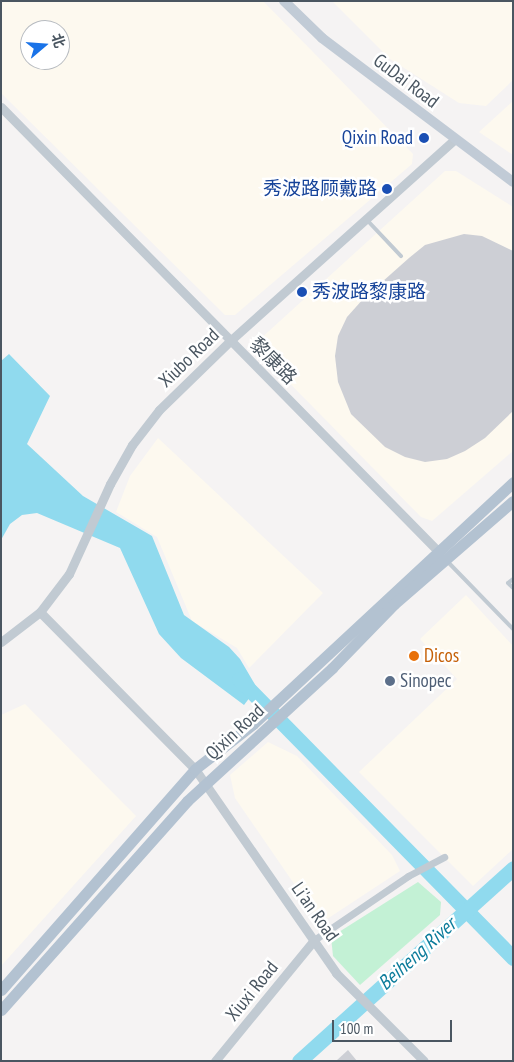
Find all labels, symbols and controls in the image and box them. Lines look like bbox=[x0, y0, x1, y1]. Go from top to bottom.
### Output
north arrow bbox=[20, 20, 70, 70]
text: 北 bbox=[48, 31, 69, 50]
street label: GuDai Road bbox=[369, 49, 443, 113]
place label: Qixin Road bbox=[342, 127, 413, 149]
marker: Qixin Road bbox=[417, 131, 431, 145]
place label: 秀波路顾戴路 bbox=[263, 178, 377, 200]
marker: 秀波路顾戴路 bbox=[381, 183, 393, 195]
place label: 秀波路黎康路 bbox=[312, 281, 426, 303]
marker: 秀波路黎康路 bbox=[296, 286, 308, 298]
street label: Xiubo Road bbox=[154, 324, 224, 392]
street label: 黎康路 bbox=[245, 333, 301, 389]
place label: Dicos bbox=[424, 645, 459, 667]
marker: Dicos bbox=[408, 650, 420, 662]
place label: Sinopec bbox=[400, 670, 452, 692]
marker: Sinopec bbox=[384, 675, 396, 687]
street label: Qixin Road bbox=[201, 699, 269, 765]
street label: Li'an Road bbox=[286, 878, 344, 946]
water label: Beiheng River bbox=[373, 913, 461, 995]
street label: Xiuxi Road bbox=[221, 957, 283, 1025]
scale bar bbox=[334, 1010, 454, 1042]
text: 100 m bbox=[340, 1019, 373, 1038]

